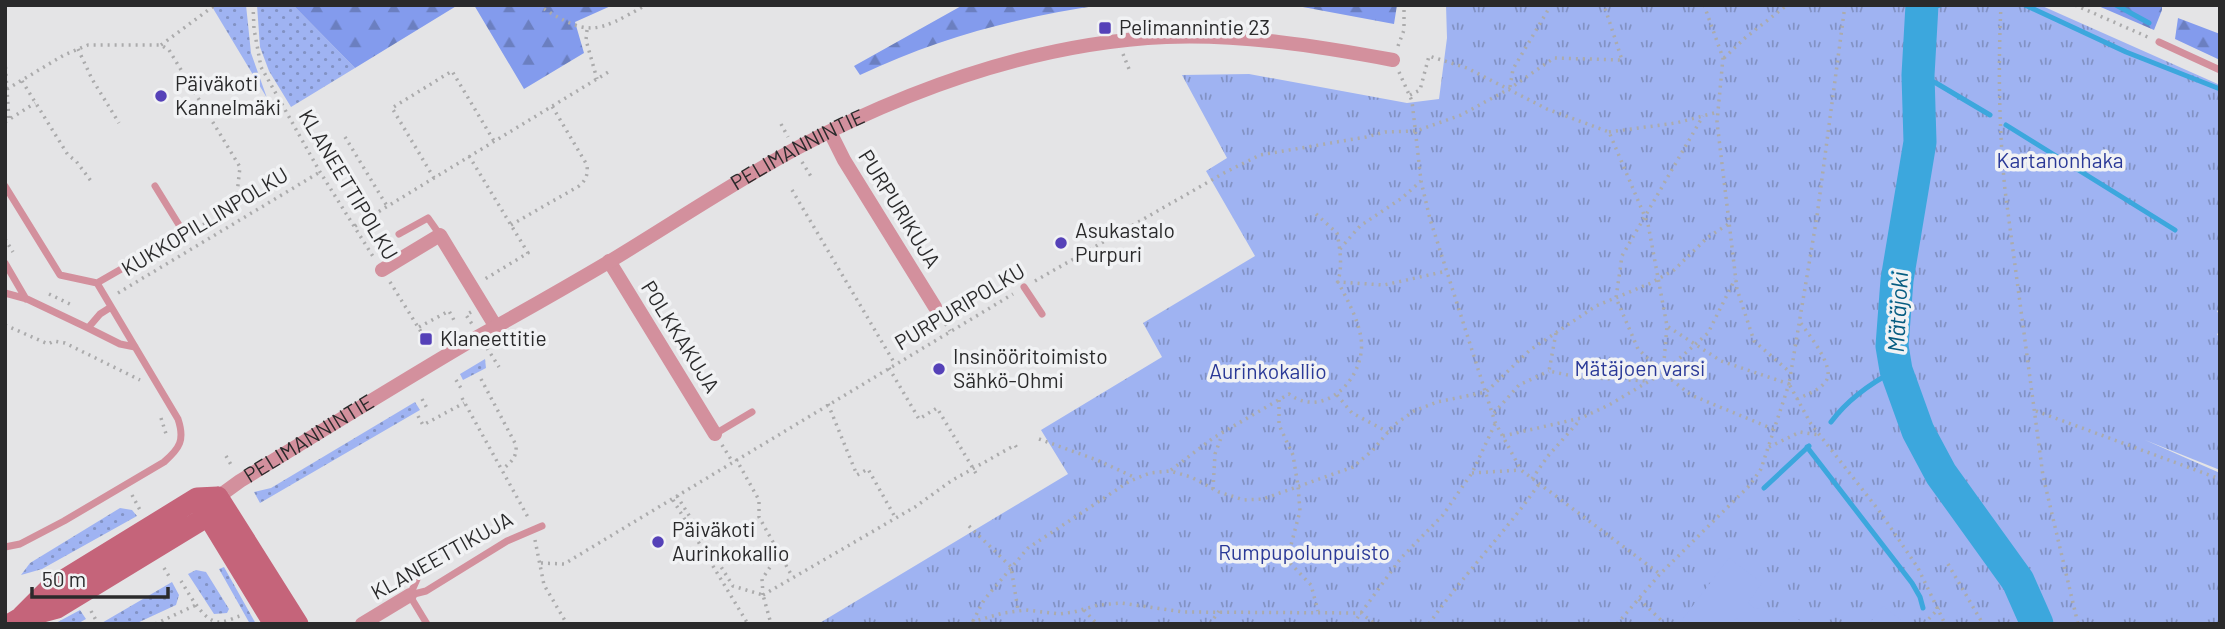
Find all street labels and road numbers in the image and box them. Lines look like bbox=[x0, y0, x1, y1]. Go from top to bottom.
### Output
street label: PELIMANNINTIE bbox=[725, 103, 868, 195]
street label: KLANEETTIPOLKU bbox=[295, 105, 404, 264]
street label: PURPURIKUJA bbox=[854, 145, 947, 272]
street label: KUKKOPILLINPOLKU bbox=[116, 161, 292, 280]
street label: PURPURIPOLKU bbox=[890, 257, 1029, 354]
street label: POLKKAKUJA bbox=[637, 275, 726, 397]
street label: PELIMANNINTIE bbox=[238, 388, 378, 487]
street label: KLANEETTIKUJA bbox=[366, 505, 517, 604]

